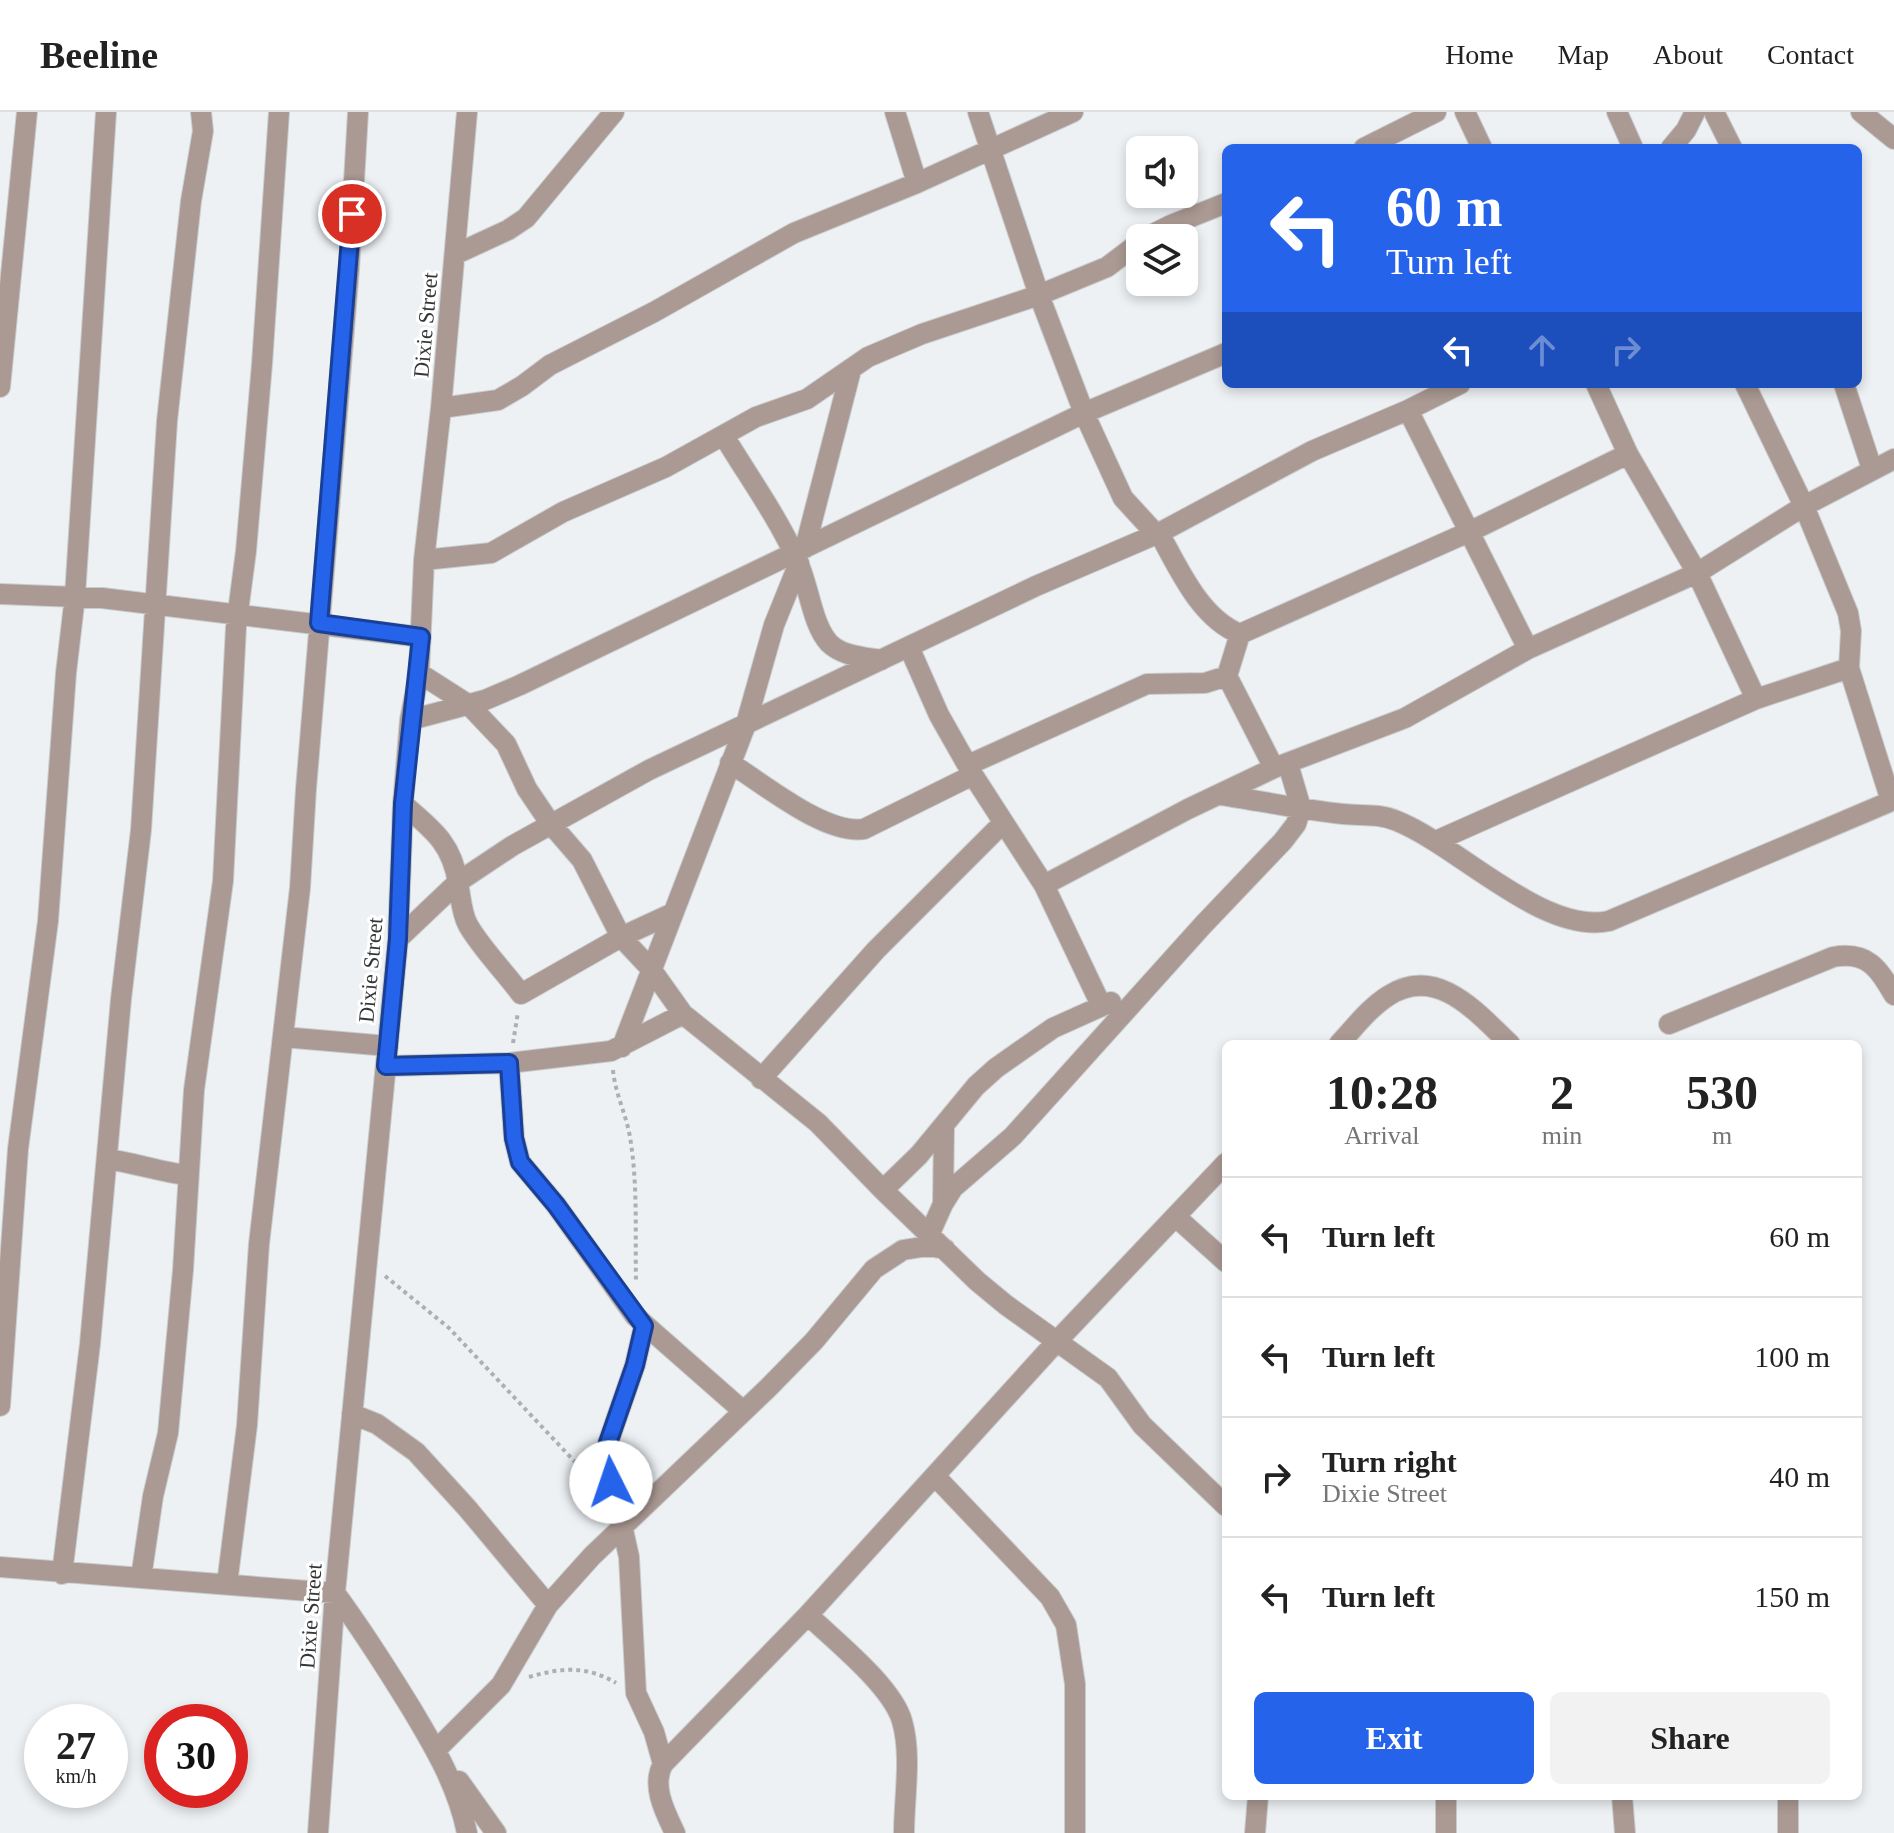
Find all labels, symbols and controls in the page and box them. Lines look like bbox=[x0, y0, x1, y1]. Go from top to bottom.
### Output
text: Beeline bbox=[40, 34, 158, 76]
text: Home bbox=[1445, 39, 1514, 70]
text: Map bbox=[1558, 39, 1609, 70]
text: About bbox=[1653, 39, 1723, 70]
text: Contact bbox=[1767, 39, 1854, 70]
map controls bbox=[1126, 136, 1198, 296]
button: sound bbox=[1126, 136, 1198, 208]
icon: left bbox=[1254, 176, 1358, 280]
text: 60 m bbox=[1386, 176, 1503, 238]
pin bbox=[318, 180, 386, 248]
icon: arrive bbox=[330, 192, 374, 236]
button: layers bbox=[1126, 224, 1198, 296]
text: Turn left bbox=[1386, 242, 1512, 282]
street label: Dixie Street bbox=[408, 271, 443, 379]
icon: left bbox=[1436, 328, 1480, 372]
icon: ahead bbox=[1520, 328, 1564, 372]
icon: right bbox=[1604, 328, 1648, 372]
street label: Dixie Street bbox=[353, 916, 388, 1024]
text: 10:28 bbox=[1326, 1066, 1438, 1119]
text: 2 bbox=[1550, 1066, 1574, 1119]
text: 530 bbox=[1686, 1066, 1758, 1119]
text: Arrival bbox=[1344, 1121, 1419, 1150]
text: min bbox=[1542, 1121, 1582, 1150]
text: m bbox=[1712, 1121, 1732, 1150]
icon: left bbox=[1254, 1215, 1298, 1259]
text: Turn left bbox=[1322, 1220, 1435, 1253]
text: 60 m bbox=[1769, 1220, 1830, 1253]
icon: left bbox=[1254, 1335, 1298, 1379]
text: Turn left bbox=[1322, 1340, 1435, 1373]
text: 100 m bbox=[1754, 1340, 1830, 1373]
position arrow bbox=[569, 1440, 653, 1524]
text: Turn right bbox=[1322, 1445, 1457, 1478]
icon: right bbox=[1254, 1455, 1298, 1499]
text: 40 m bbox=[1769, 1460, 1830, 1493]
text: Dixie Street bbox=[1322, 1479, 1447, 1508]
street label: Dixie Street bbox=[294, 1562, 327, 1670]
icon: left bbox=[1254, 1575, 1298, 1619]
text: Turn left bbox=[1322, 1580, 1435, 1613]
text: 150 m bbox=[1754, 1580, 1830, 1613]
button: Exit bbox=[1254, 1692, 1534, 1784]
button: Share bbox=[1550, 1692, 1830, 1784]
speed limit sign: 30 bbox=[144, 1704, 248, 1808]
text: 27 bbox=[56, 1723, 96, 1768]
text: km/h bbox=[55, 1765, 97, 1787]

